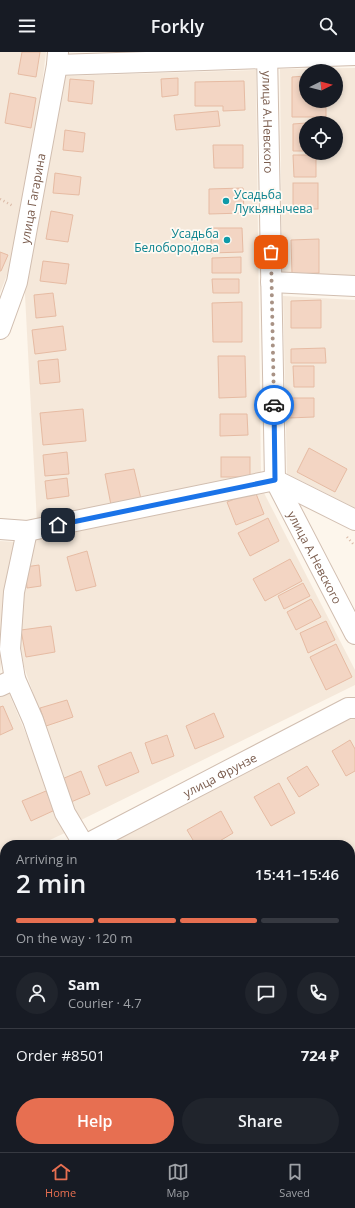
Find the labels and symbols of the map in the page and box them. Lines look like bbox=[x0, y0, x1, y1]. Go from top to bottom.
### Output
north arrow bbox=[299, 64, 343, 108]
street label: улица А.Невского bbox=[259, 71, 278, 173]
street label: улица Гагарина bbox=[16, 152, 49, 245]
place label: Усадьба Лукьянычева bbox=[234, 186, 313, 217]
marker: Усадьба Лукьянычева bbox=[221, 196, 231, 206]
place label: Усадьба Белобородова bbox=[134, 225, 219, 256]
marker: Усадьба Белобородова bbox=[222, 235, 232, 245]
pin bbox=[254, 235, 288, 269]
courier bbox=[254, 385, 294, 425]
pin bbox=[41, 508, 75, 542]
street label: улица А.Невского bbox=[284, 508, 346, 607]
street label: улица Фрунзе bbox=[180, 748, 260, 801]

